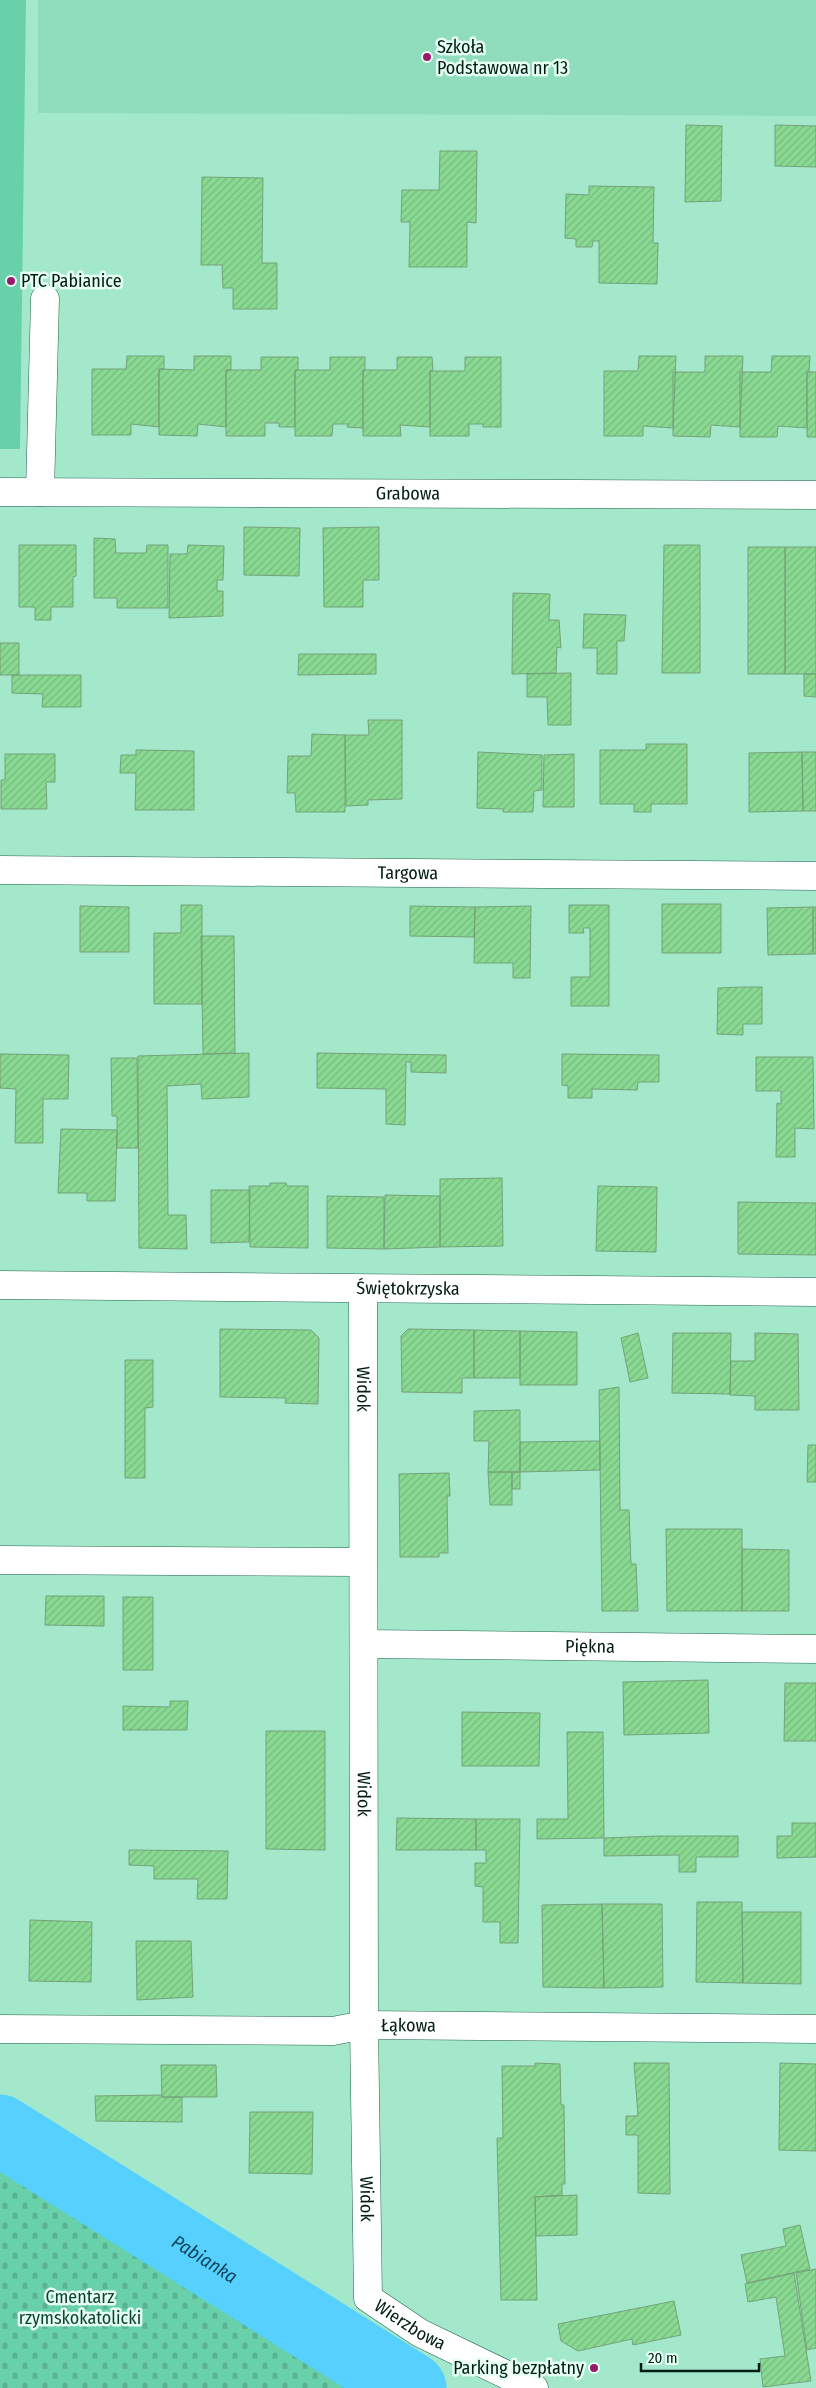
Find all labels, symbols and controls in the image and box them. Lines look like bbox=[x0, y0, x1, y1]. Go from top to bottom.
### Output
place label: Szkoła Podstawowa nr 13 bbox=[437, 36, 568, 79]
marker: Szkoła Podstawowa nr 13 bbox=[421, 51, 433, 63]
place label: PTC Pabianice bbox=[21, 270, 122, 292]
marker: PTC Pabianice bbox=[5, 275, 17, 287]
street label: Grabowa bbox=[376, 482, 440, 505]
street label: Targowa bbox=[378, 862, 438, 884]
street label: Świętokrzyska bbox=[356, 1277, 460, 1300]
street label: Widok bbox=[352, 1366, 374, 1412]
street label: Piękna bbox=[565, 1635, 615, 1658]
street label: Widok bbox=[353, 1771, 375, 1817]
street label: Łąkowa bbox=[381, 2014, 436, 2037]
street label: Widok bbox=[355, 2176, 378, 2223]
water label: Pabianka bbox=[168, 2230, 242, 2288]
park label: Cmentarz rzymskokatolicki bbox=[19, 2286, 141, 2329]
street label: Wierzbowa bbox=[370, 2295, 449, 2355]
scale bar bbox=[641, 2340, 758, 2372]
text: 20 m bbox=[648, 2349, 678, 2367]
place label: Parking bezpłatny bbox=[453, 2357, 584, 2379]
marker: Parking bezpłatny bbox=[588, 2362, 600, 2374]

